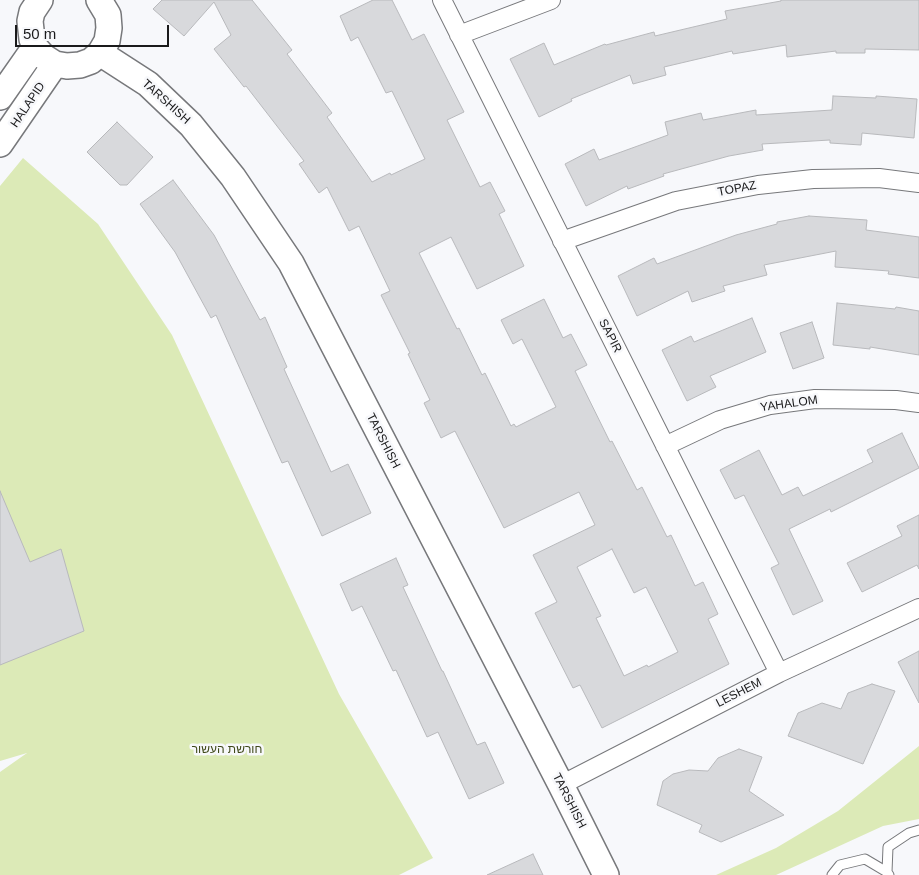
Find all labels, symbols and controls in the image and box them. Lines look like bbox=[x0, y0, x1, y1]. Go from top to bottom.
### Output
scale bar bbox=[18, 15, 171, 47]
text: 50 m bbox=[23, 25, 56, 42]
street label: TARSHISH bbox=[139, 77, 193, 127]
street label: HALAPID bbox=[8, 80, 48, 130]
street label: TOPAZ bbox=[717, 178, 757, 200]
street label: SAPIR bbox=[595, 317, 625, 355]
street label: YAHALOM bbox=[759, 393, 819, 415]
street label: TARSHISH bbox=[363, 411, 403, 471]
street label: LESHEM bbox=[714, 675, 764, 711]
park label: חורשת העשור bbox=[192, 743, 262, 757]
street label: TARSHISH bbox=[549, 771, 589, 831]

